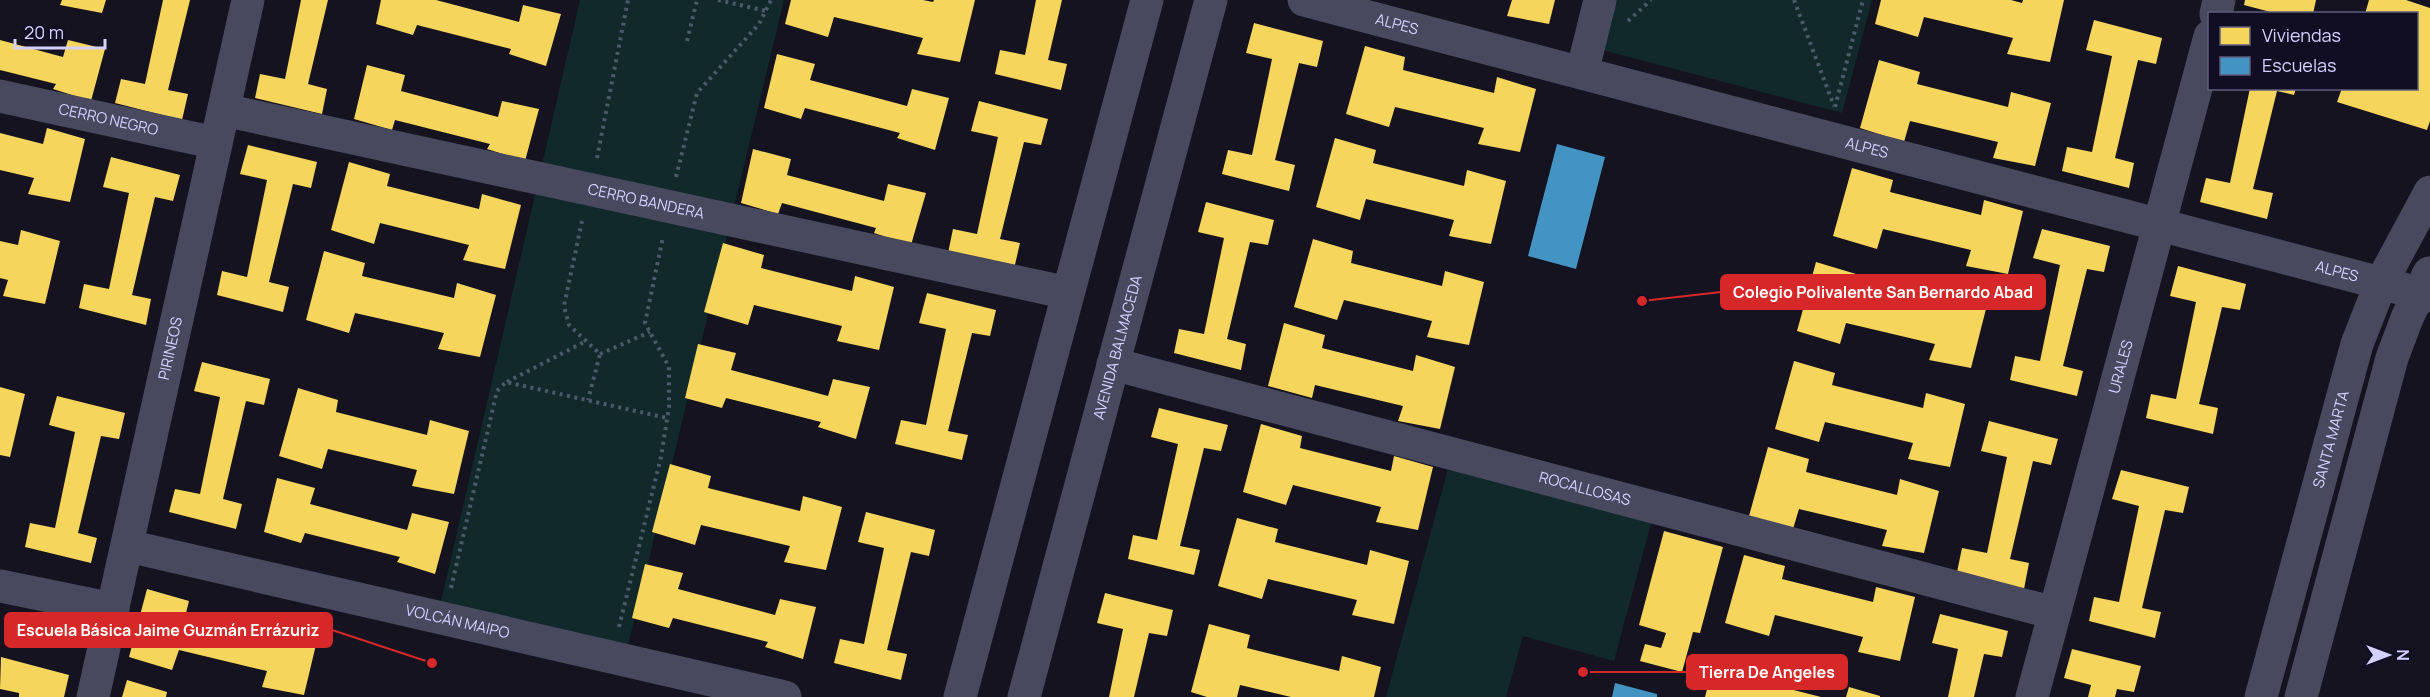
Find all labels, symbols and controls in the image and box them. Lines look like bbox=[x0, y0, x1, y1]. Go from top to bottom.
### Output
street label: ALPES bbox=[1373, 8, 1421, 40]
scale bar bbox=[15, 12, 105, 50]
legend bbox=[2208, 12, 2418, 90]
text: 20 m bbox=[24, 20, 64, 44]
text: Viviendas bbox=[2262, 23, 2341, 47]
text: Escuelas bbox=[2262, 53, 2337, 77]
street label: CERRO NEGRO bbox=[57, 98, 160, 140]
street label: ALPES bbox=[1843, 132, 1891, 163]
street label: CERRO BANDERA bbox=[586, 178, 707, 224]
street label: ALPES bbox=[2313, 255, 2361, 287]
street label: AVENIDA BALMACEDA bbox=[1088, 272, 1147, 422]
callout: Colegio Polivalente San Bernardo Abad bbox=[1721, 275, 2045, 309]
text: Colegio Polivalente San Bernardo Abad bbox=[1733, 281, 2033, 303]
street label: PIRINEOS bbox=[153, 315, 187, 382]
street label: URALES bbox=[2103, 338, 2138, 396]
street label: SANTA MARTA bbox=[2307, 388, 2354, 490]
street label: ROCALLOSAS bbox=[1537, 466, 1633, 511]
street label: VOLCÁN MAIPO bbox=[403, 599, 512, 643]
callout: Escuela Básica Jaime Guzmán Errázuriz bbox=[5, 613, 332, 647]
text: Escuela Básica Jaime Guzmán Errázuriz bbox=[17, 619, 319, 641]
north arrow bbox=[2358, 625, 2418, 685]
text: N bbox=[2392, 649, 2414, 661]
callout: Tierra De Angeles bbox=[1687, 655, 1847, 689]
text: Tierra De Angeles bbox=[1699, 661, 1835, 683]

